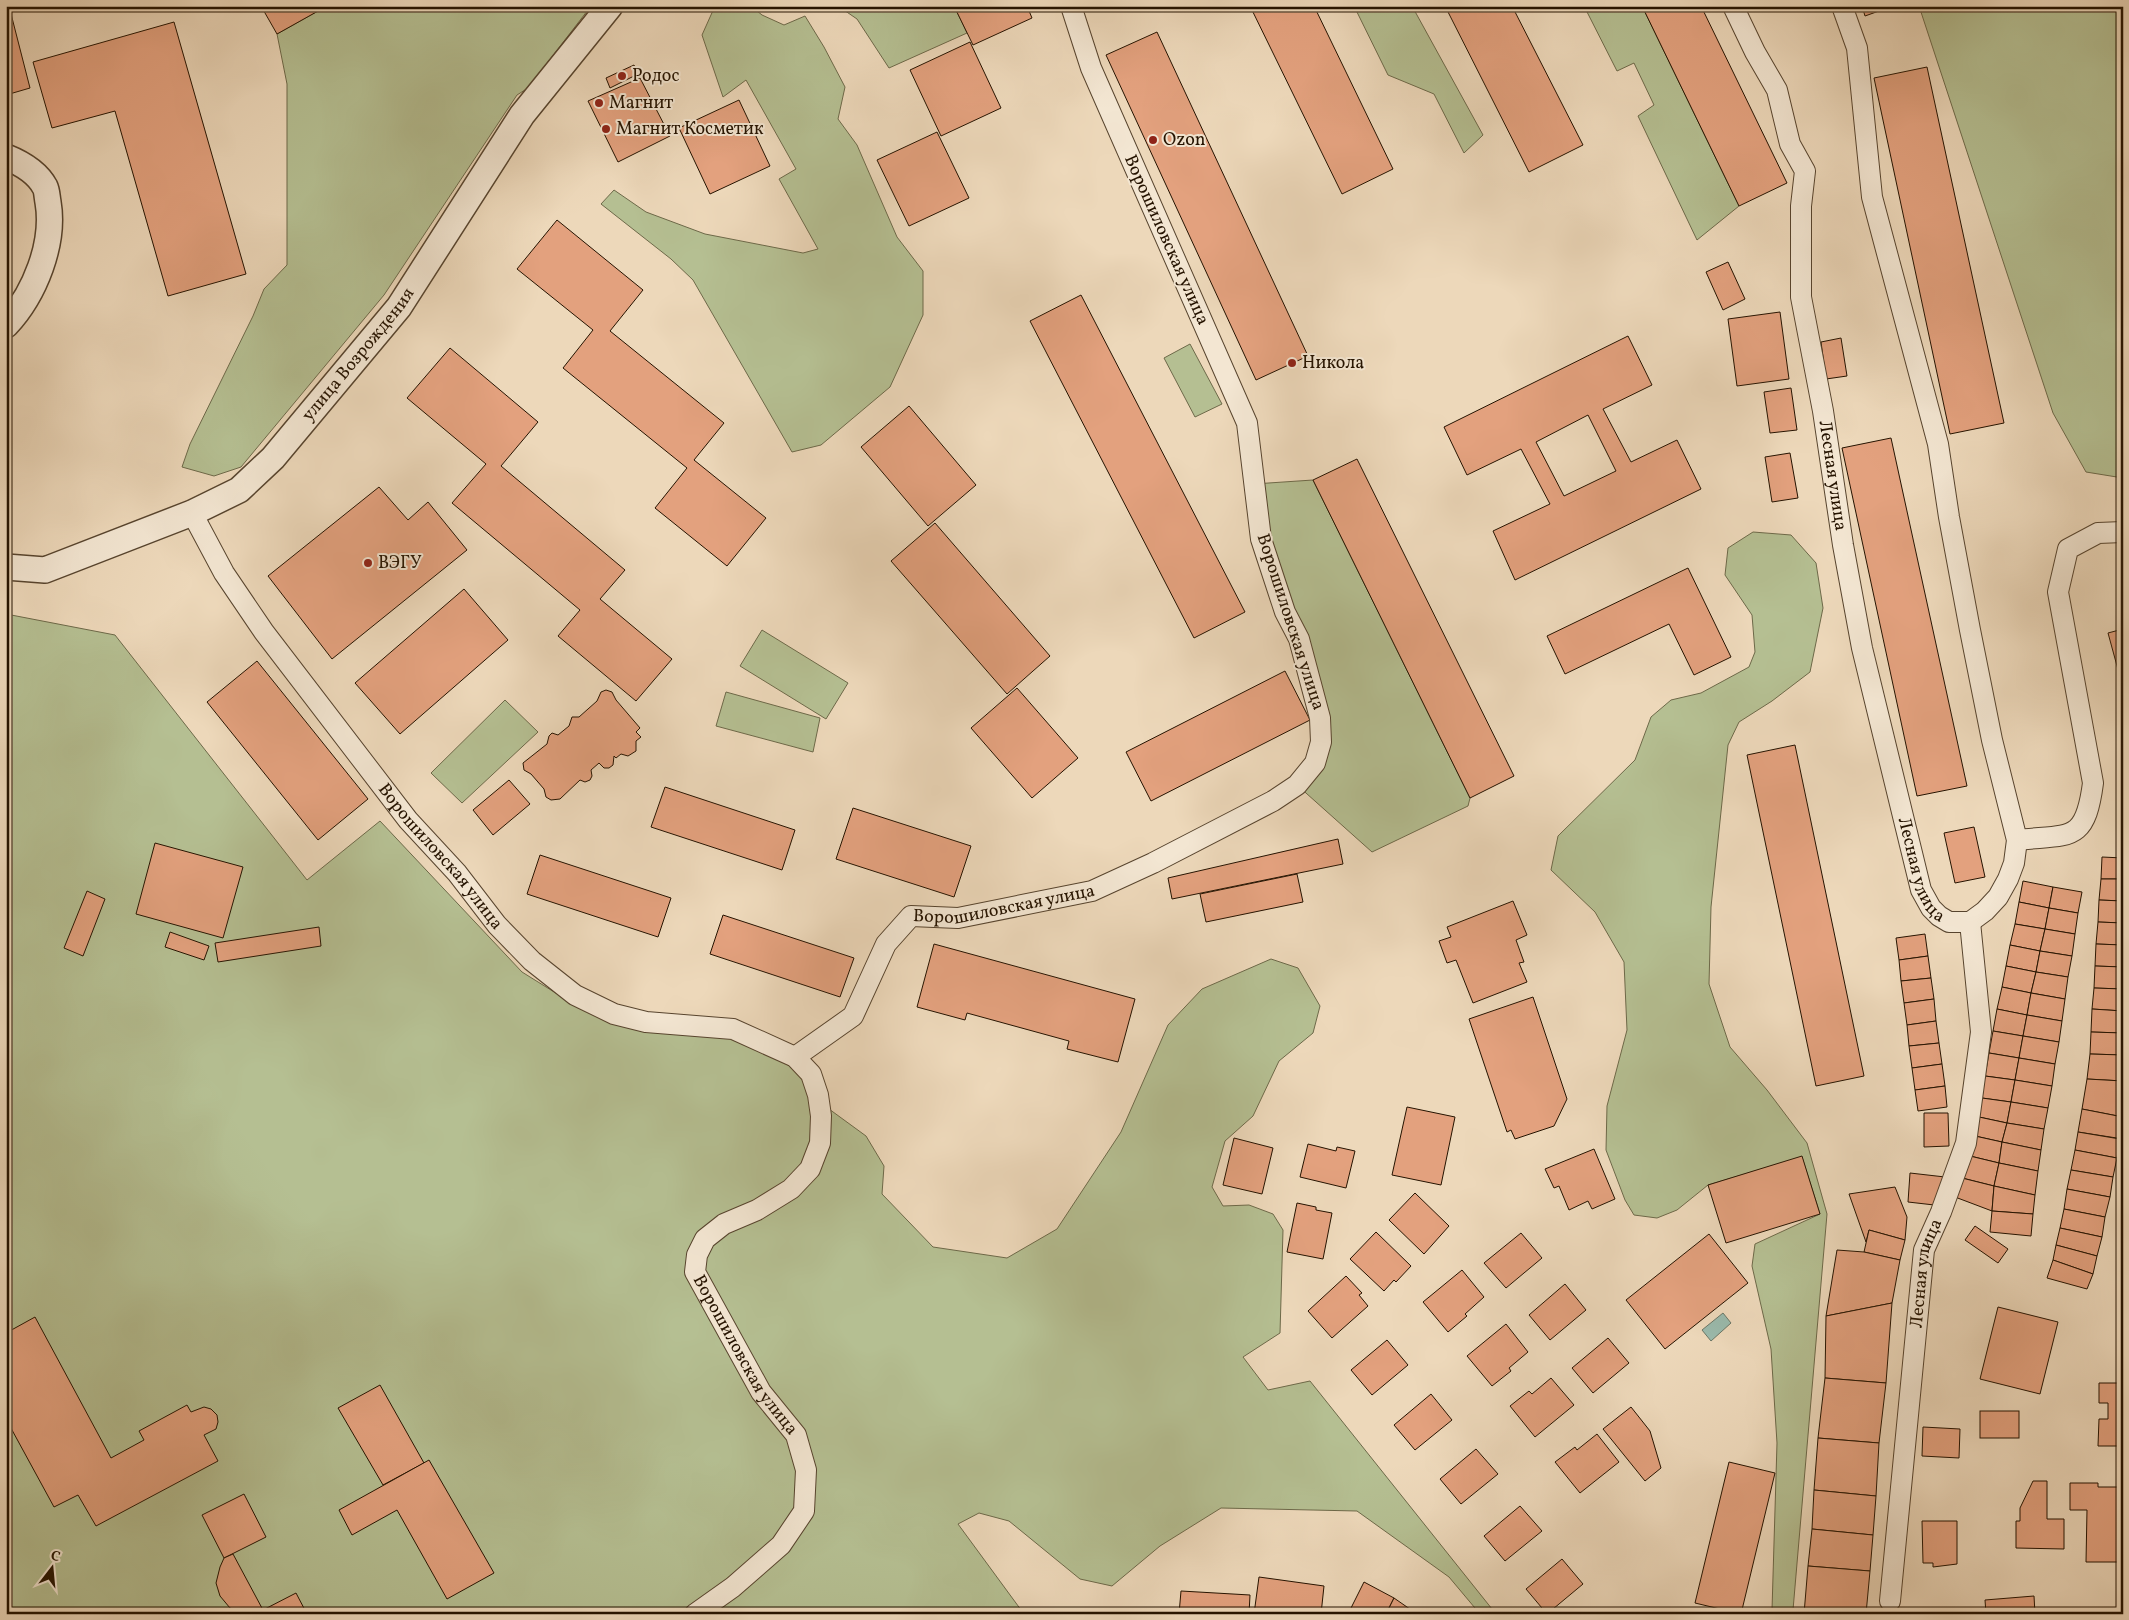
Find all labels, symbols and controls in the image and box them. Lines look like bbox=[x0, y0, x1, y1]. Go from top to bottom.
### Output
place label: Родос bbox=[632, 64, 679, 89]
marker: Родос bbox=[616, 70, 628, 82]
place label: Магнит bbox=[609, 91, 673, 116]
marker: Магнит bbox=[593, 97, 605, 109]
place label: Магнит Косметик bbox=[616, 117, 764, 142]
marker: Магнит Косметик bbox=[600, 123, 612, 135]
place label: Ozon bbox=[1163, 128, 1206, 153]
marker: Ozon bbox=[1147, 134, 1159, 146]
street label: Ворошиловская улица bbox=[1117, 151, 1215, 329]
street label: улица Возрождения bbox=[296, 283, 421, 427]
place label: Никола bbox=[1302, 351, 1364, 376]
marker: Никола bbox=[1286, 357, 1298, 369]
street label: Лесная улица bbox=[1812, 419, 1853, 533]
street label: Ворошиловская улица bbox=[1250, 530, 1330, 714]
place label: ВЭГУ bbox=[378, 551, 422, 576]
marker: ВЭГУ bbox=[362, 557, 374, 569]
street label: Ворошиловская улица bbox=[372, 778, 509, 935]
street label: Лесная улица bbox=[1891, 815, 1950, 929]
street label: Ворошиловская улица bbox=[912, 878, 1097, 931]
street label: Лесная улица bbox=[1904, 1215, 1949, 1329]
street label: Ворошиловская улица bbox=[686, 1270, 804, 1441]
north arrow bbox=[28, 1542, 78, 1592]
text: С bbox=[48, 1547, 62, 1567]

